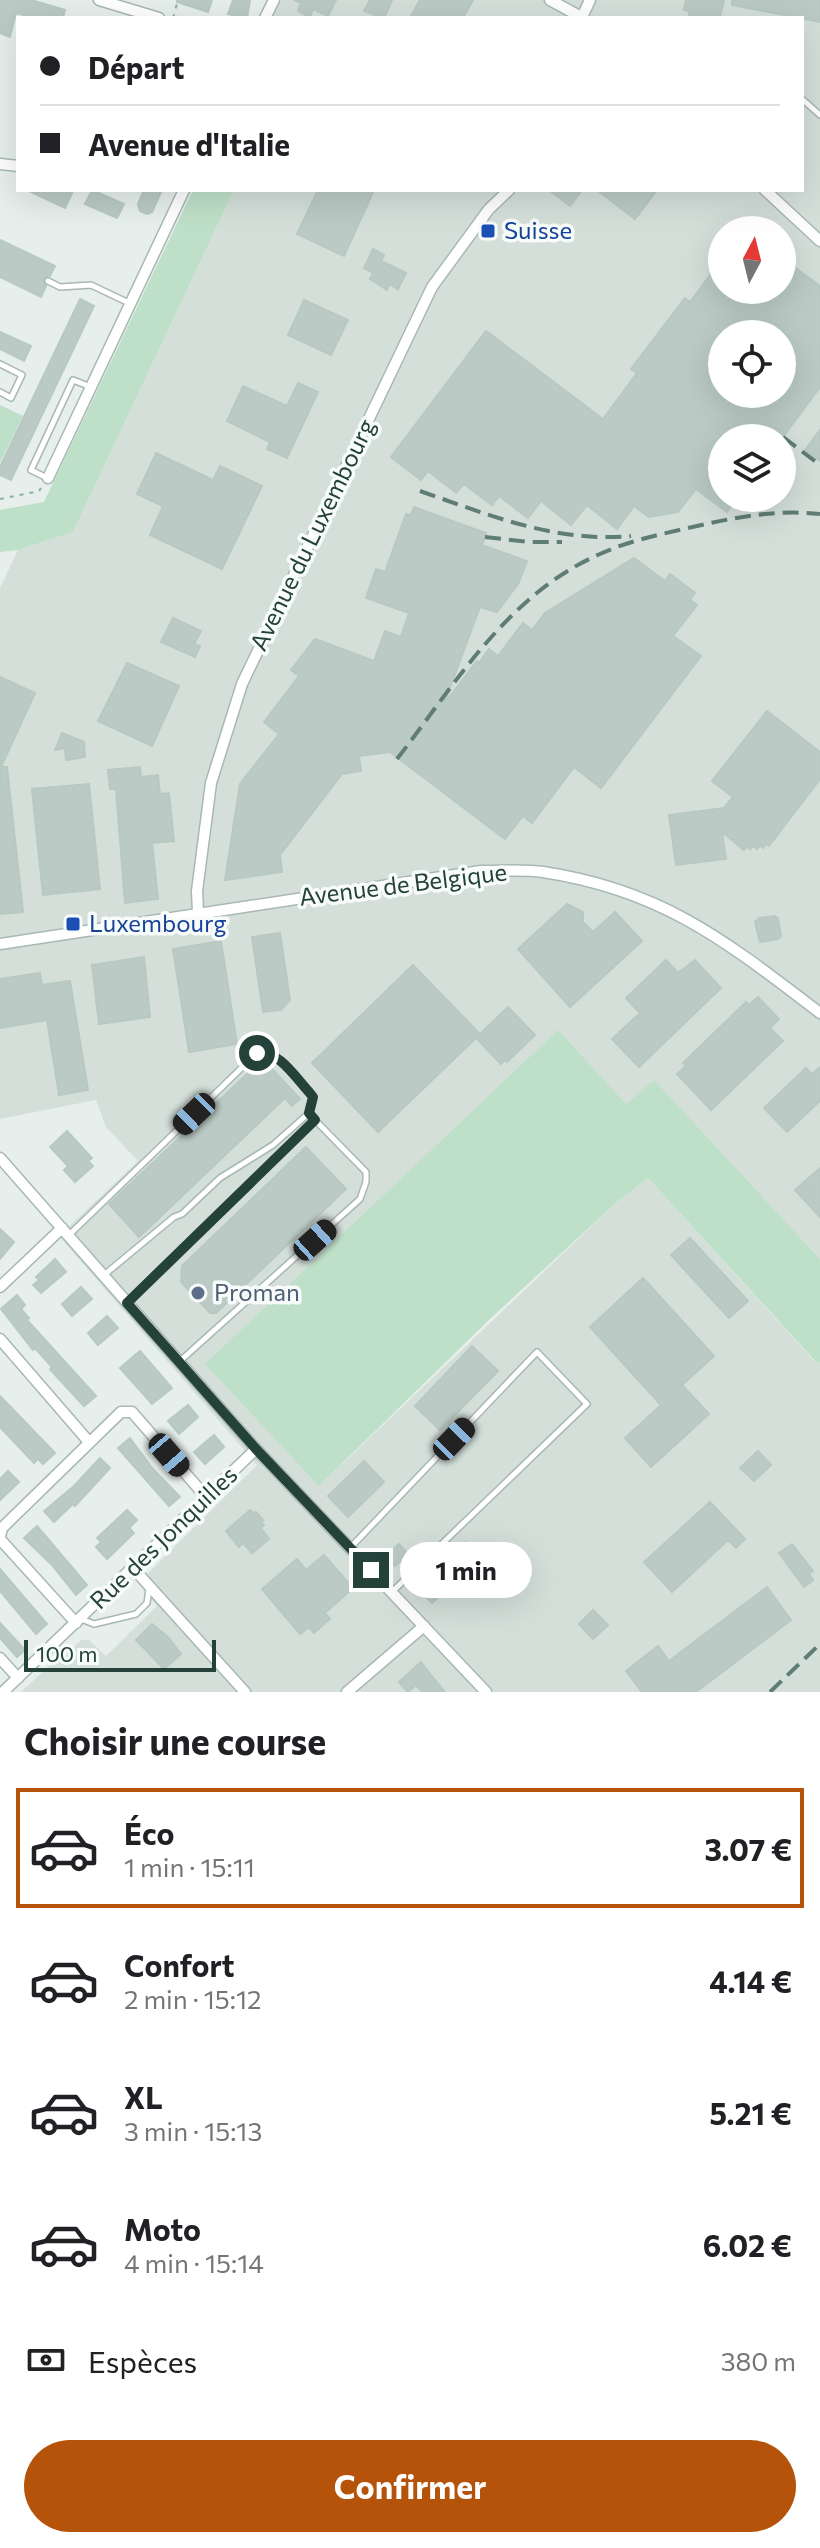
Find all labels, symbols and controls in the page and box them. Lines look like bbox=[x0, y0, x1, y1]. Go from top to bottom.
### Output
text: Départ bbox=[88, 48, 184, 85]
text: Avenue d'Italie bbox=[88, 125, 290, 162]
place label: Suisse bbox=[504, 215, 572, 244]
north arrow bbox=[708, 216, 796, 304]
map controls bbox=[708, 216, 796, 512]
marker: Suisse bbox=[479, 222, 497, 240]
button: locate bbox=[708, 320, 796, 408]
street label: Avenue du Luxembourg bbox=[243, 414, 380, 655]
button: layers bbox=[708, 424, 796, 512]
street label: Avenue de Belgique bbox=[297, 856, 508, 911]
place label: Luxembourg bbox=[89, 908, 227, 937]
marker: Luxembourg bbox=[64, 915, 82, 933]
route start bbox=[239, 1035, 275, 1071]
car bbox=[168, 1089, 220, 1139]
car bbox=[289, 1215, 341, 1265]
place label: Proman bbox=[214, 1277, 300, 1306]
marker: Proman bbox=[189, 1284, 207, 1302]
car bbox=[429, 1413, 479, 1465]
car bbox=[144, 1429, 194, 1481]
street label: Rue des Jonquilles bbox=[83, 1459, 242, 1614]
callout: 1 min bbox=[399, 1542, 531, 1598]
route end bbox=[353, 1552, 389, 1588]
text: 1 min bbox=[435, 1554, 497, 1585]
scale bar bbox=[24, 1636, 216, 1672]
text: 100 m bbox=[36, 1640, 98, 1667]
text: Choisir une course bbox=[24, 1718, 326, 1762]
icon: car bbox=[28, 1812, 100, 1884]
text: Éco bbox=[124, 1814, 174, 1851]
text: 3.07 € bbox=[704, 1830, 792, 1867]
text: 1 min · 15:11 bbox=[124, 1851, 255, 1882]
icon: car bbox=[28, 1944, 100, 2016]
text: Confort bbox=[124, 1946, 235, 1983]
text: 4.14 € bbox=[709, 1962, 792, 1999]
text: 2 min · 15:12 bbox=[124, 1983, 261, 2014]
icon: car bbox=[28, 2076, 100, 2148]
text: XL bbox=[124, 2078, 163, 2115]
text: 5.21 € bbox=[709, 2094, 792, 2131]
text: 3 min · 15:13 bbox=[124, 2115, 262, 2146]
icon: car bbox=[28, 2208, 100, 2280]
text: Moto bbox=[124, 2210, 201, 2247]
text: 6.02 € bbox=[703, 2226, 792, 2263]
text: 4 min · 15:14 bbox=[124, 2247, 264, 2278]
icon: cash bbox=[24, 2338, 68, 2382]
text: Espèces bbox=[88, 2342, 197, 2379]
text: 380 m bbox=[721, 2345, 796, 2376]
button: Confirmer bbox=[24, 2440, 796, 2532]

